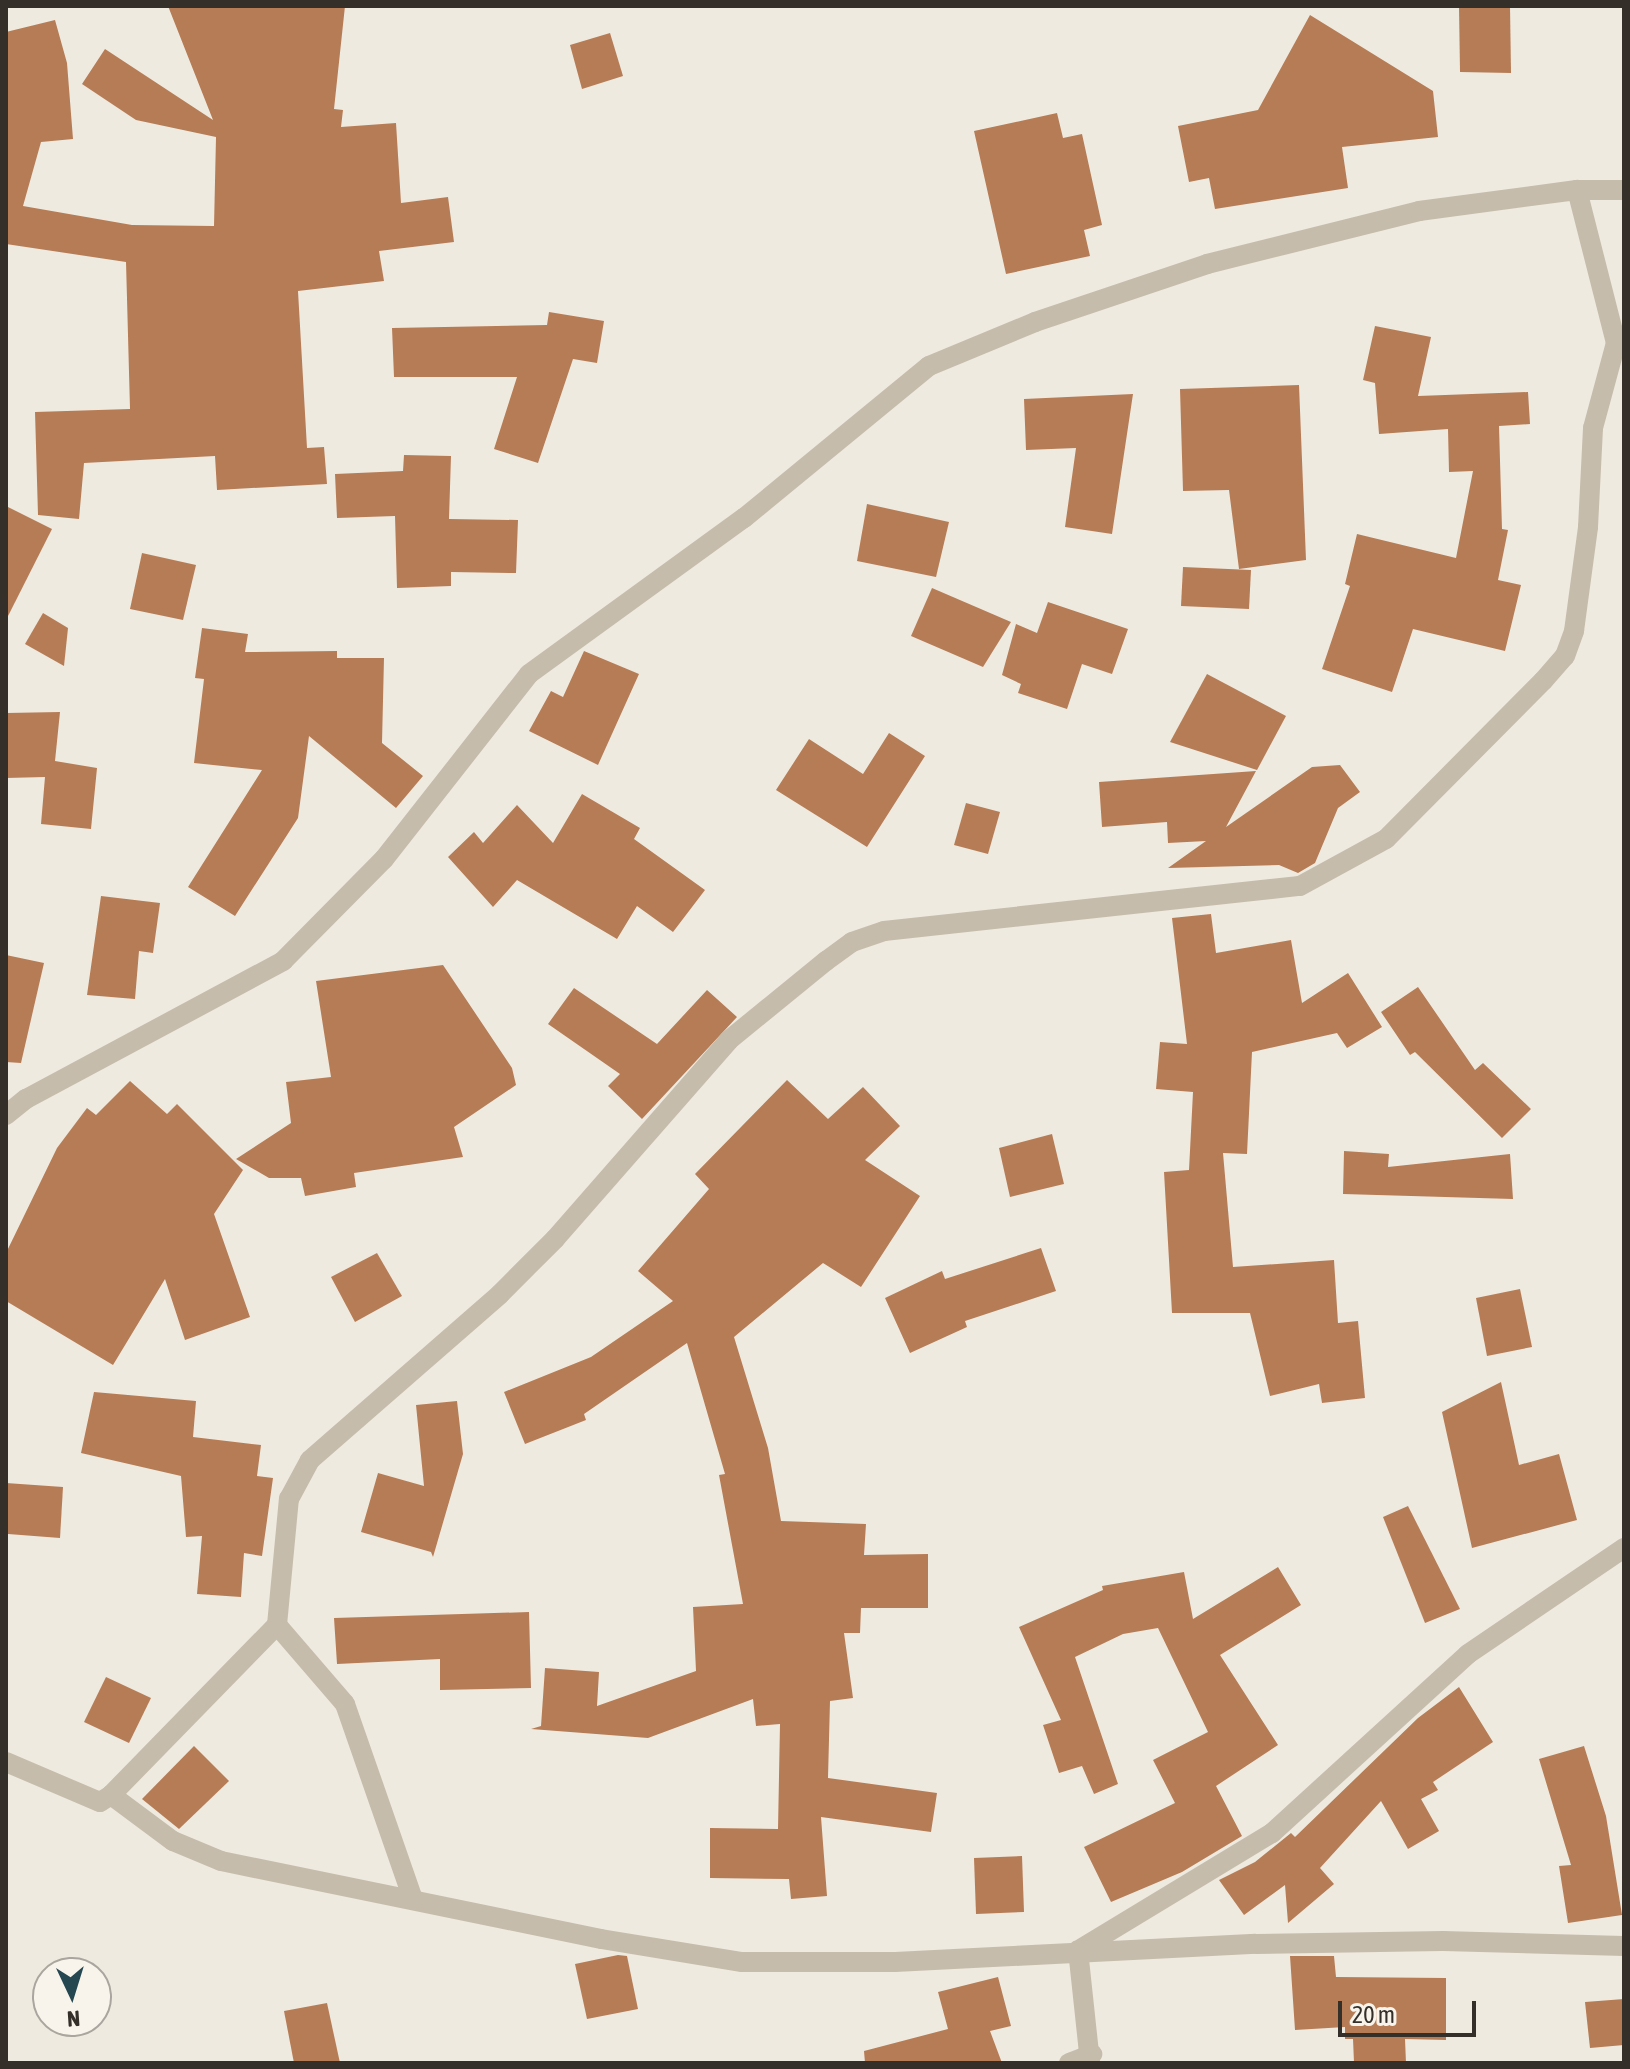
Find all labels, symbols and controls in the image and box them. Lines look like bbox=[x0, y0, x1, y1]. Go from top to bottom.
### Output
north arrow bbox=[32, 1957, 112, 2037]
scale bar bbox=[1342, 1985, 1480, 2035]
text: 20 m bbox=[1352, 2001, 1395, 2028]
text: N bbox=[66, 2006, 81, 2032]

